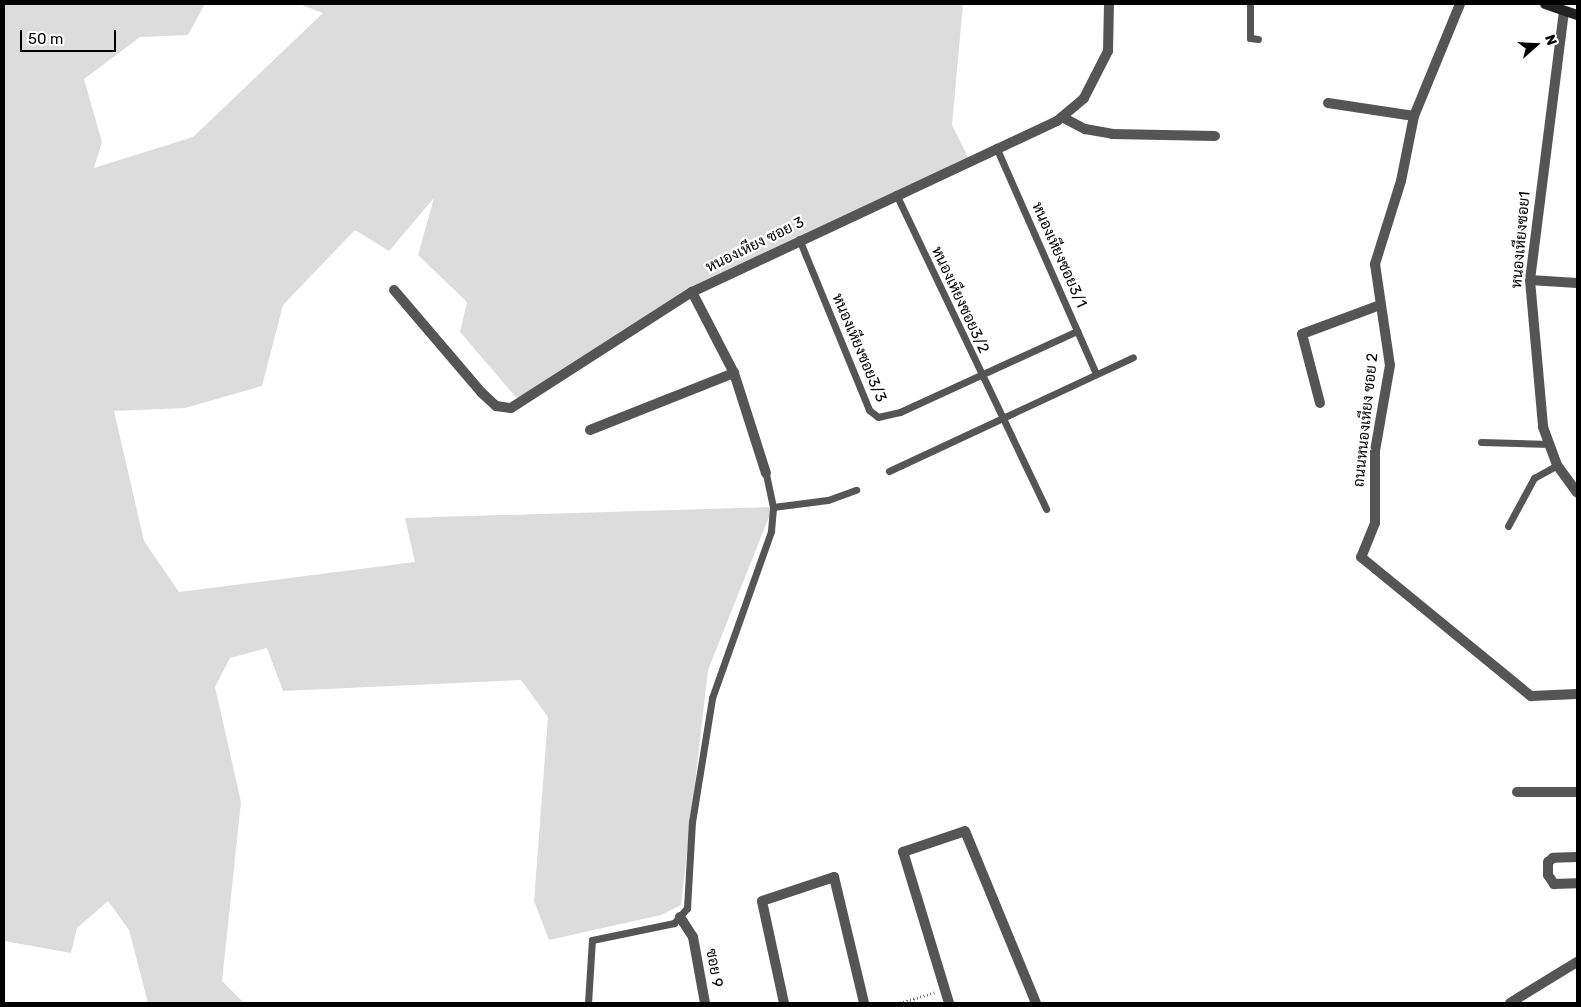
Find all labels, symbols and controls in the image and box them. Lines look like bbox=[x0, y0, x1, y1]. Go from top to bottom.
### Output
scale bar bbox=[22, 20, 119, 52]
north arrow bbox=[1511, 20, 1561, 70]
text: 50 m bbox=[28, 30, 63, 48]
text: N bbox=[1541, 32, 1560, 47]
street label: หนองเหียงซอย1 bbox=[1508, 191, 1534, 289]
street label: หนองเหียงซอย3/1 bbox=[1028, 200, 1090, 310]
street label: หนองเหียง ซอย 3 bbox=[703, 213, 807, 277]
street label: หนองเหียงซอย3/2 bbox=[927, 244, 993, 356]
street label: หนองเหียงซอย3/3 bbox=[828, 291, 890, 405]
street label: ถนนหนองเหียง ซอย 2 bbox=[1350, 352, 1382, 488]
street label: ซอย 9 bbox=[702, 947, 726, 989]

